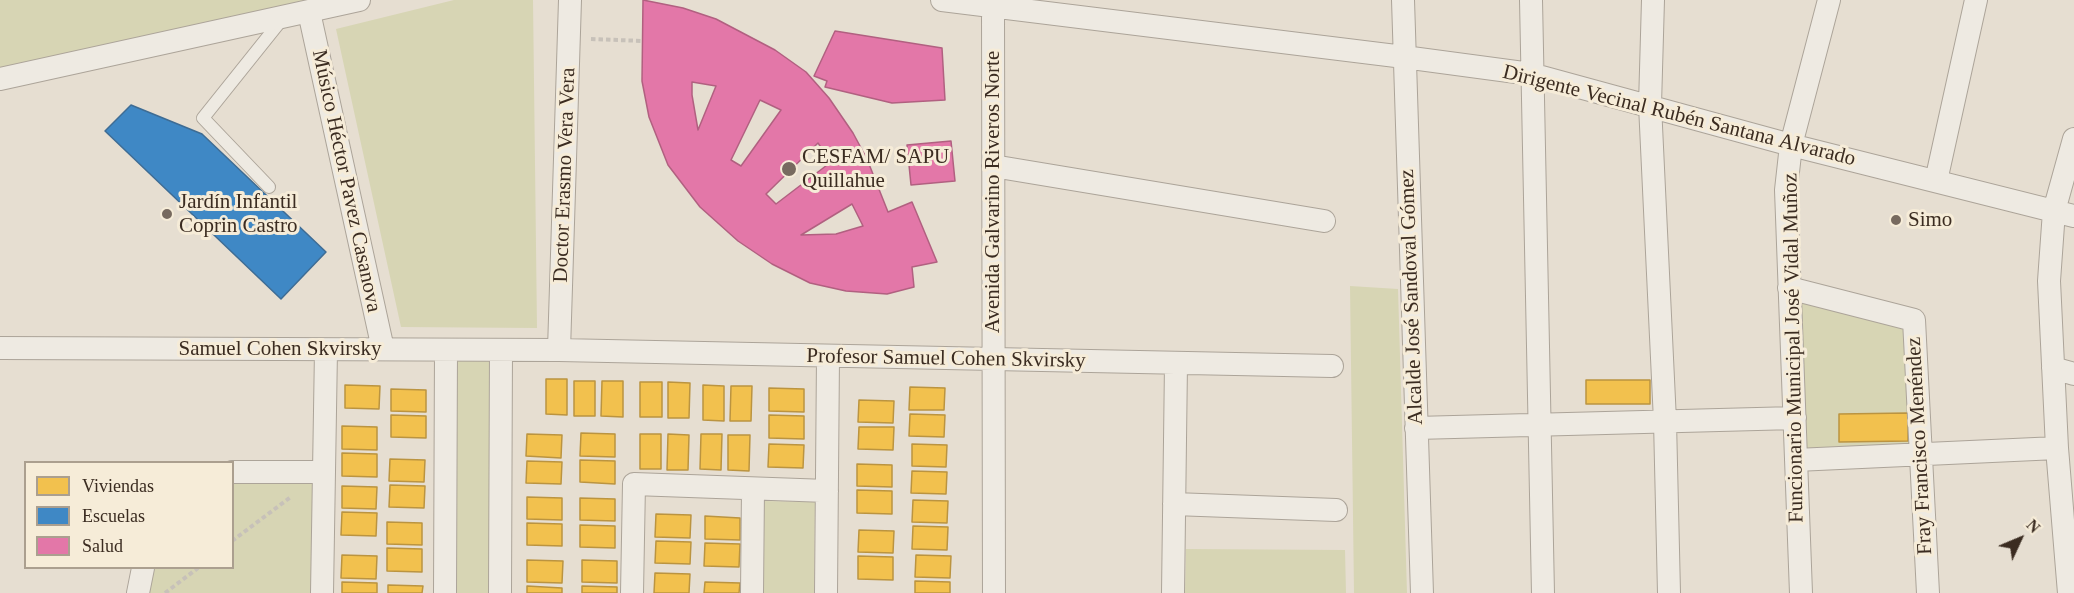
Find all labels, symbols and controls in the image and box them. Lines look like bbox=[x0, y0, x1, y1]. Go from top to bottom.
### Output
street label: Músico Héctor Pavez Casanova bbox=[306, 47, 386, 315]
street label: Avenida Galvarino Riveros Norte bbox=[980, 51, 1006, 333]
street label: Dirigente Vecinal Rubén Santana Alvarado bbox=[1500, 60, 1858, 172]
street label: Doctor Erasmo Vera Vera bbox=[549, 67, 581, 283]
place label: CESFAM/ SAPU Quillahue bbox=[802, 144, 949, 194]
marker: CESFAM/ SAPU Quillahue bbox=[780, 160, 798, 178]
street label: Alcalde José Sandoval Gómez bbox=[1395, 169, 1429, 425]
street label: Funcionario Municipal José Vidal Muñoz bbox=[1778, 173, 1810, 523]
place label: Jardín Infantil Coprin Castro bbox=[179, 189, 297, 239]
marker: Jardín Infantil Coprin Castro bbox=[160, 207, 174, 221]
place label: Simo bbox=[1908, 207, 1952, 233]
marker: Simo bbox=[1889, 213, 1903, 227]
street label: Samuel Cohen Skvirsky bbox=[179, 336, 381, 362]
street label: Fray Francisco Menéndez bbox=[1902, 336, 1938, 556]
street label: Profesor Samuel Cohen Skvirsky bbox=[806, 344, 1086, 374]
legend bbox=[24, 461, 234, 569]
text: Viviendas bbox=[82, 476, 154, 496]
text: Escuelas bbox=[82, 506, 145, 526]
north arrow bbox=[1990, 509, 2050, 569]
text: N bbox=[2023, 516, 2043, 536]
text: Salud bbox=[82, 536, 123, 556]

